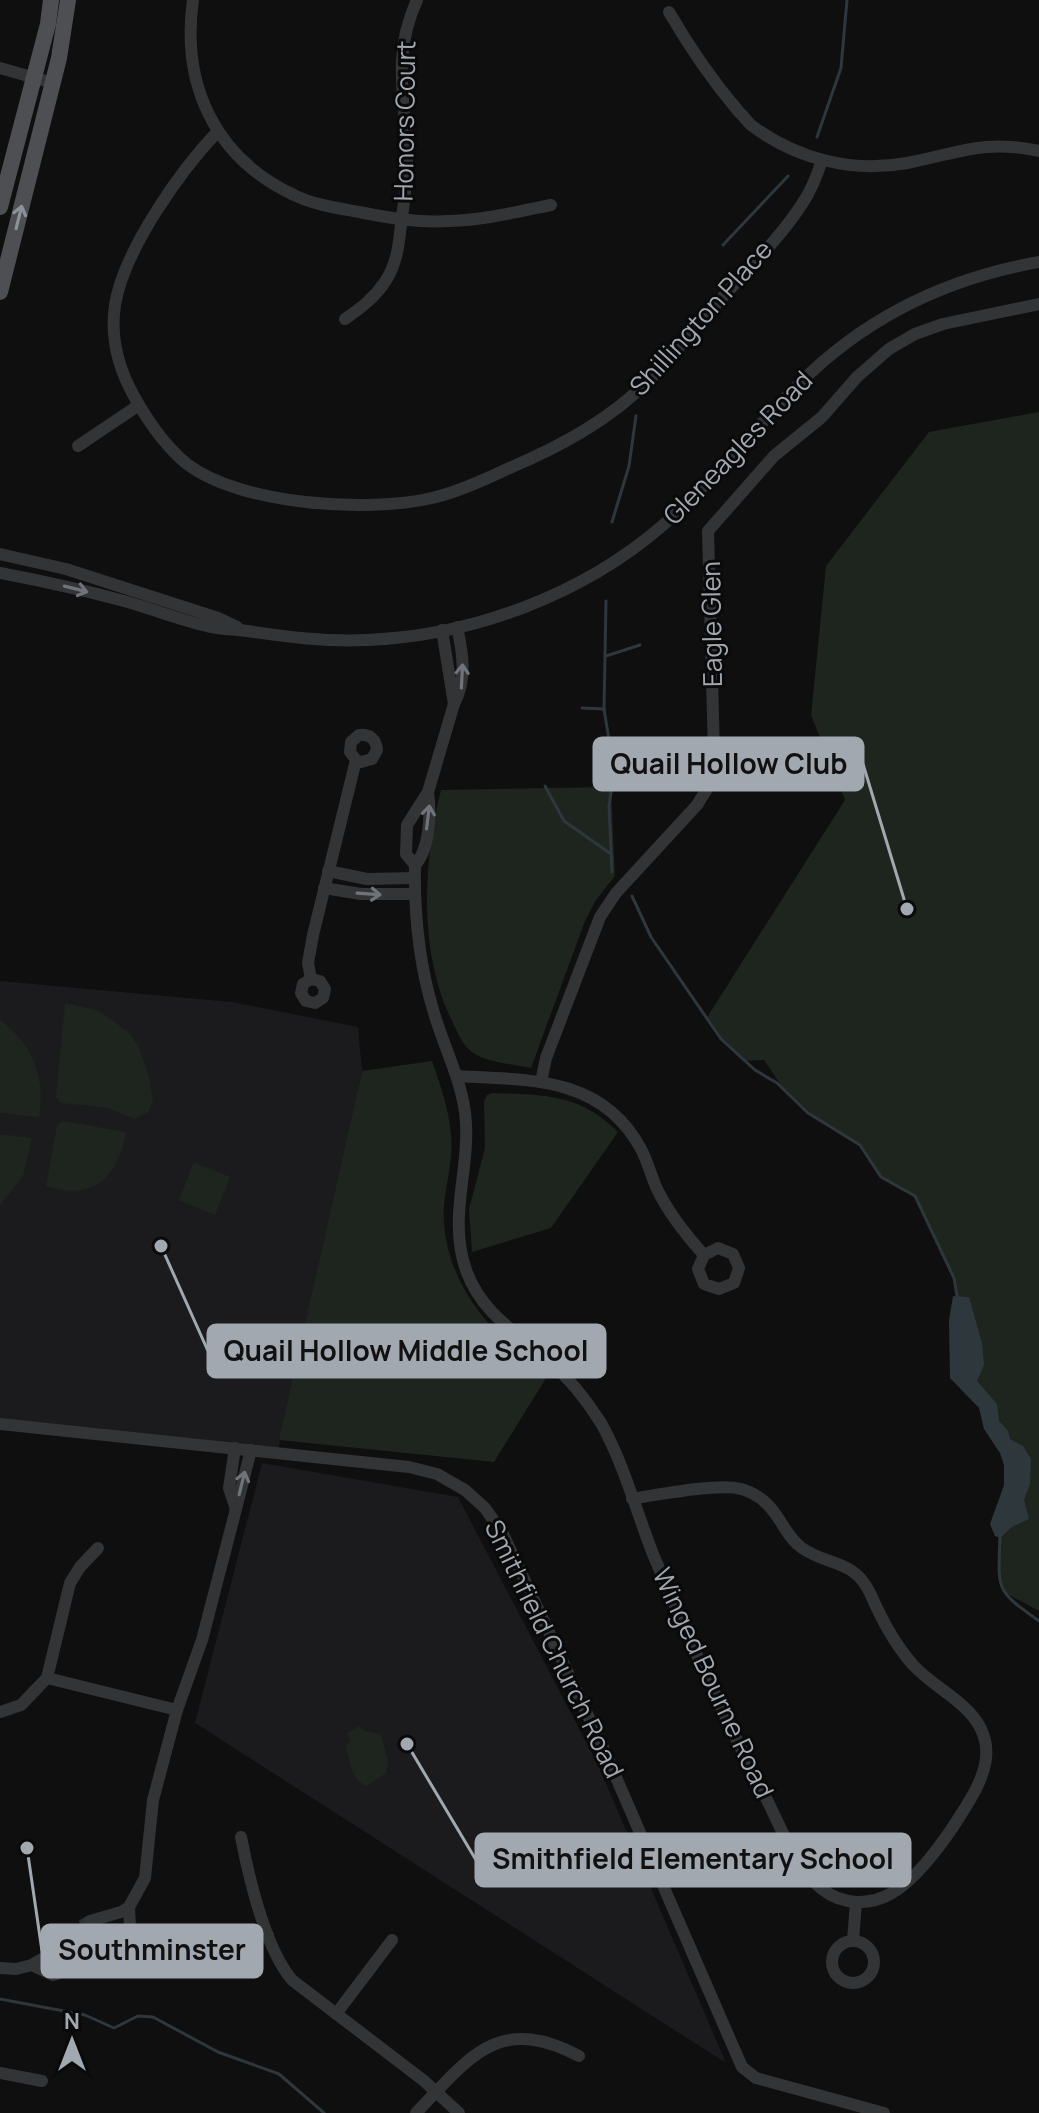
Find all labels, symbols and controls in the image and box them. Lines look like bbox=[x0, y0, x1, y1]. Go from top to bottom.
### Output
street label: Honors Court bbox=[385, 40, 423, 202]
one-way arrow bbox=[12, 204, 27, 230]
street label: Shillington Place bbox=[621, 232, 780, 403]
street label: Gleneagles Road bbox=[654, 362, 820, 532]
street label: Eagle Glen bbox=[692, 561, 730, 687]
one-way arrow bbox=[63, 582, 89, 597]
one-way arrow bbox=[454, 663, 469, 690]
callout: Quail Hollow Club bbox=[594, 738, 863, 790]
text: Quail Hollow Club bbox=[610, 744, 848, 782]
one-way arrow bbox=[421, 804, 436, 831]
one-way arrow bbox=[355, 886, 382, 901]
callout: Quail Hollow Middle School bbox=[208, 1325, 605, 1377]
text: Quail Hollow Middle School bbox=[223, 1331, 589, 1369]
one-way arrow bbox=[236, 1471, 251, 1496]
street label: Smithfield Church Road bbox=[477, 1514, 633, 1784]
street label: Winged Bourne Road bbox=[645, 1562, 783, 1803]
callout: Smithfield Elementary School bbox=[476, 1834, 910, 1886]
text: Smithfield Elementary School bbox=[492, 1839, 894, 1877]
callout: Southminster bbox=[42, 1925, 262, 1977]
text: Southminster bbox=[58, 1930, 246, 1968]
north arrow bbox=[32, 2001, 112, 2081]
text: N bbox=[64, 2006, 80, 2036]

